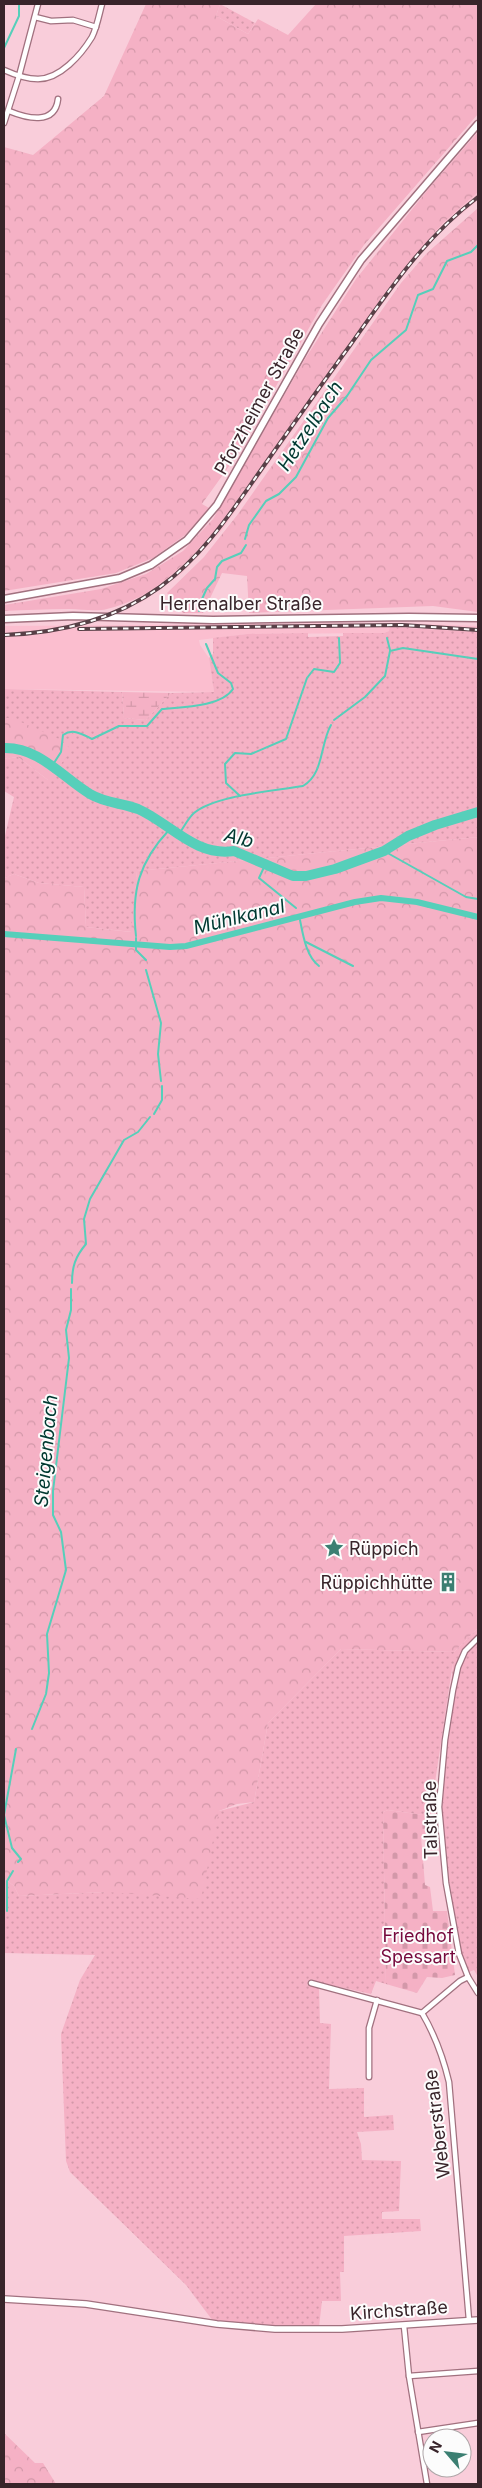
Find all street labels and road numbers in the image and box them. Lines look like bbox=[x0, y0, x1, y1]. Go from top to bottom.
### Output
street label: Pforzheimer Straße bbox=[210, 324, 308, 478]
street label: Herrenalber Straße bbox=[160, 593, 322, 614]
street label: Talstraße bbox=[419, 1781, 441, 1859]
street label: Weberstraße bbox=[420, 2068, 454, 2180]
street label: Kirchstraße bbox=[349, 2296, 449, 2324]

